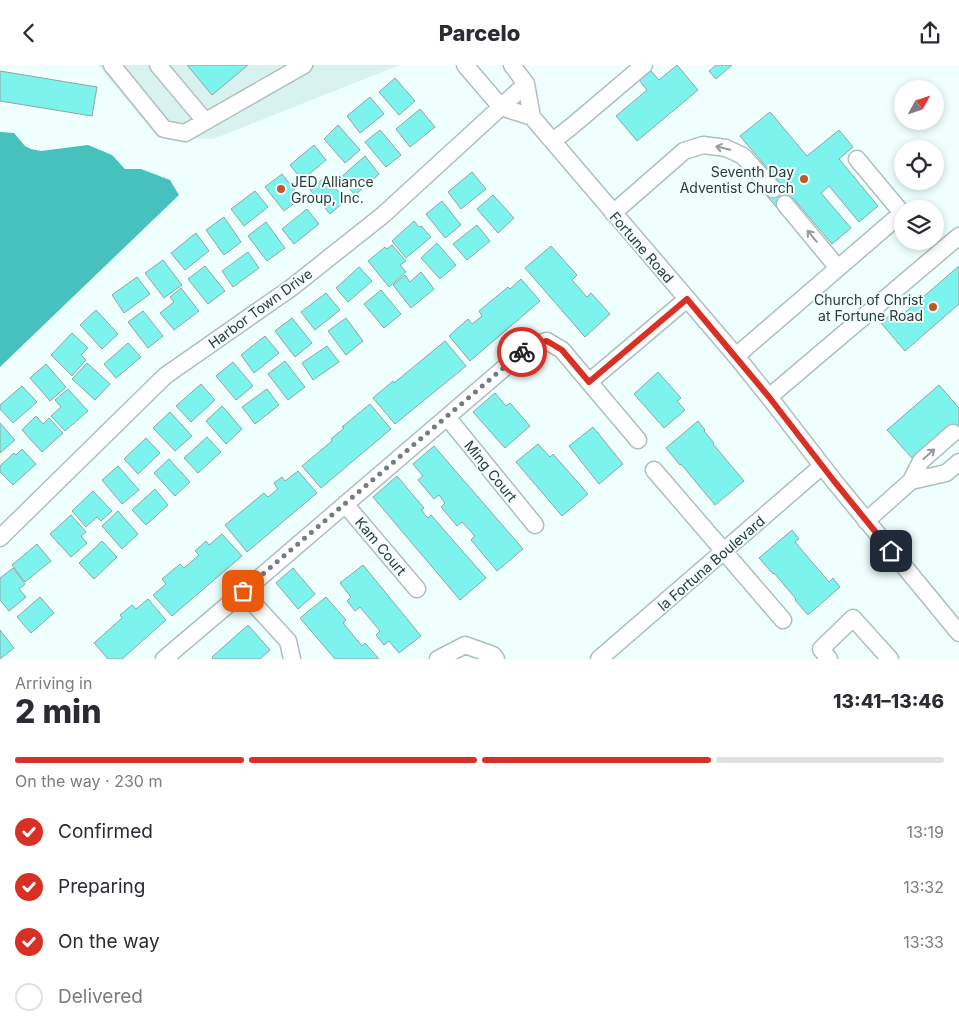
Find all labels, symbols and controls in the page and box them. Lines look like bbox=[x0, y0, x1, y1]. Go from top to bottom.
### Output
icon: back bbox=[15, 19, 43, 47]
icon: share bbox=[916, 19, 944, 47]
text: Parcelo bbox=[439, 20, 520, 46]
north arrow bbox=[894, 80, 944, 130]
map controls bbox=[894, 80, 944, 250]
button: locate bbox=[894, 140, 944, 190]
one-way arrow bbox=[716, 143, 732, 152]
place label: Seventh Day Adventist Church bbox=[680, 163, 794, 196]
place label: JED Alliance Group, Inc. bbox=[291, 173, 374, 206]
marker: Seventh Day Adventist Church bbox=[798, 173, 810, 185]
marker: JED Alliance Group, Inc. bbox=[275, 183, 287, 195]
button: layers bbox=[894, 200, 944, 250]
street label: Fortune Road bbox=[607, 208, 677, 286]
one-way arrow bbox=[806, 230, 817, 243]
street label: Harbor Town Drive bbox=[205, 265, 315, 351]
place label: Church of Christ at Fortune Road bbox=[814, 291, 923, 324]
marker: Church of Christ at Fortune Road bbox=[927, 301, 939, 313]
courier bbox=[497, 327, 547, 377]
icon: bike bbox=[508, 338, 536, 366]
street label: Ming Court bbox=[461, 437, 521, 505]
one-way arrow bbox=[922, 448, 935, 460]
street label: la Fortuna Boulevard bbox=[654, 512, 768, 614]
street label: Kam Court bbox=[352, 514, 410, 579]
pin bbox=[870, 530, 912, 572]
icon: home bbox=[877, 537, 905, 565]
pin bbox=[222, 570, 264, 612]
icon: bag bbox=[229, 577, 257, 605]
text: Arriving in bbox=[15, 673, 92, 693]
text: 13:41–13:46 bbox=[833, 690, 944, 713]
text: 2 min bbox=[15, 692, 101, 731]
text: On the way · 230 m bbox=[15, 771, 162, 791]
icon: check bbox=[15, 818, 43, 846]
text: Confirmed bbox=[58, 820, 153, 843]
text: 13:19 bbox=[907, 822, 944, 842]
icon: check bbox=[15, 873, 43, 901]
text: Preparing bbox=[58, 875, 145, 898]
text: 13:32 bbox=[903, 877, 944, 897]
icon: check bbox=[15, 928, 43, 956]
text: On the way bbox=[58, 930, 160, 953]
text: 13:33 bbox=[903, 932, 944, 952]
text: Delivered bbox=[58, 985, 143, 1008]

